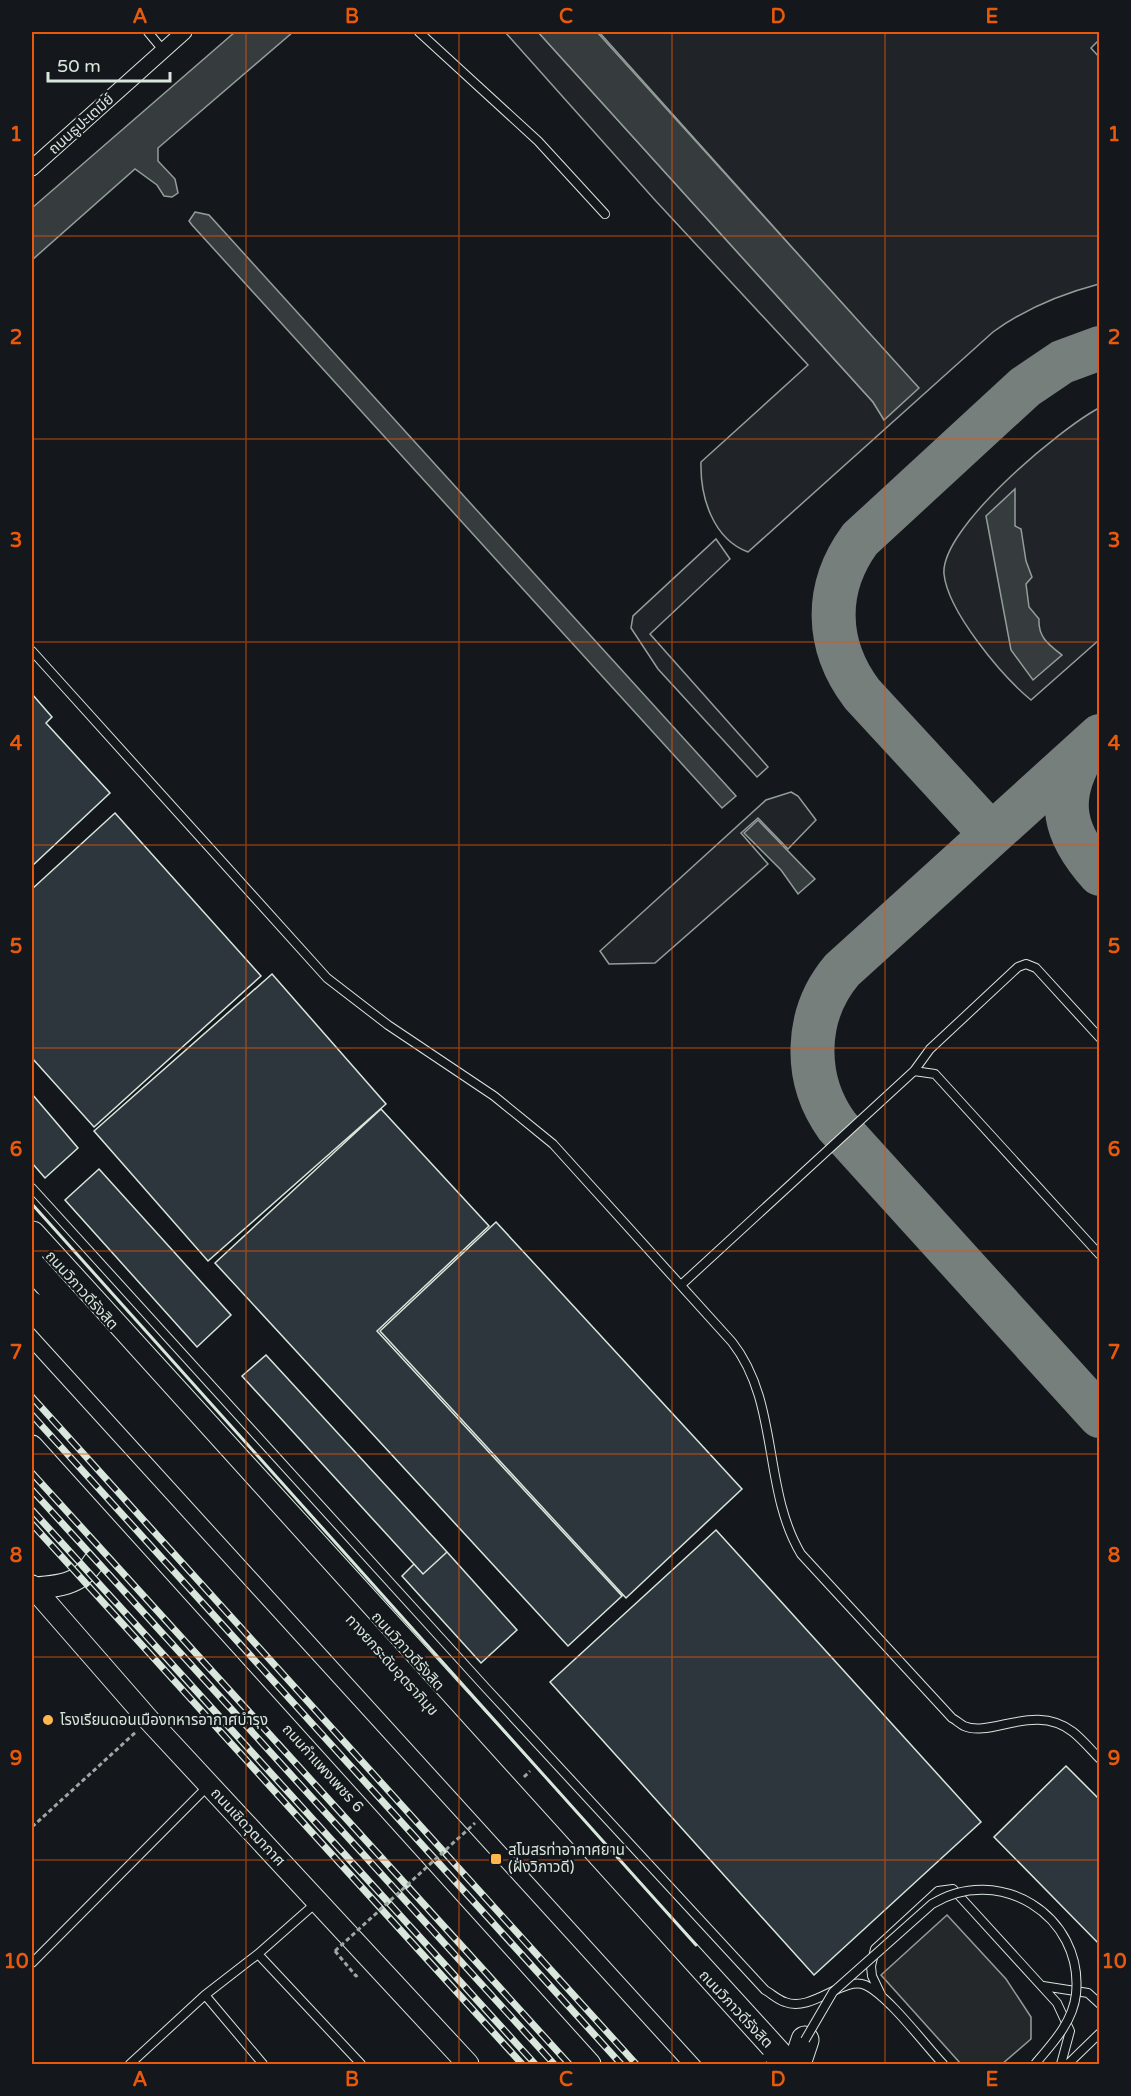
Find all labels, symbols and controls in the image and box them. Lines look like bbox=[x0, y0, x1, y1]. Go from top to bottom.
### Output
text: A bbox=[133, 5, 148, 29]
text: B bbox=[345, 5, 359, 29]
text: C bbox=[559, 5, 573, 29]
text: D bbox=[770, 5, 786, 29]
text: E bbox=[986, 5, 999, 29]
scale bar bbox=[48, 45, 170, 83]
text: 50 m bbox=[57, 55, 101, 77]
street label: ถนนธูปะเตมีย์ bbox=[45, 90, 117, 158]
text: 1 bbox=[10, 123, 22, 147]
text: 1 bbox=[1108, 123, 1120, 147]
text: 2 bbox=[10, 326, 22, 350]
text: 2 bbox=[1108, 326, 1120, 350]
text: 3 bbox=[10, 529, 22, 553]
text: 3 bbox=[1108, 529, 1120, 553]
text: 4 bbox=[10, 732, 23, 756]
text: 4 bbox=[1108, 732, 1121, 756]
text: 5 bbox=[10, 935, 22, 959]
text: 5 bbox=[1108, 935, 1120, 959]
text: 6 bbox=[10, 1138, 22, 1162]
text: 6 bbox=[1108, 1138, 1120, 1162]
street label: ถนนวิภาวดีรังสิต bbox=[42, 1247, 122, 1333]
text: 7 bbox=[10, 1341, 22, 1365]
text: 7 bbox=[1108, 1341, 1120, 1365]
text: 8 bbox=[10, 1544, 22, 1568]
text: 8 bbox=[1108, 1544, 1120, 1568]
street label: ถนนวิภาวดีรังสิต bbox=[368, 1608, 448, 1694]
street label: ทางยกระดับอุตราภิมุข bbox=[342, 1611, 442, 1719]
place label: โรงเรียนดอนเมืองทหารอากาศบำรุง bbox=[60, 1711, 268, 1729]
marker: โรงเรียนดอนเมืองทหารอากาศบำรุง bbox=[41, 1713, 55, 1727]
street label: ถนนกำแพงเพชร 6 bbox=[279, 1720, 367, 1816]
text: 9 bbox=[10, 1747, 22, 1771]
text: 9 bbox=[1108, 1747, 1120, 1771]
street label: ถนนเชิดวุฒากาศ bbox=[207, 1784, 289, 1870]
place label: สโมสรท่าอากาศยาน (ฝั่งวิภาวดี) bbox=[508, 1841, 625, 1876]
marker: สโมสรท่าอากาศยาน (ฝั่งวิภาวดี) bbox=[489, 1852, 503, 1866]
text: 10 bbox=[3, 1950, 29, 1974]
text: 10 bbox=[1101, 1950, 1127, 1974]
street label: ถนนวิภาวดีรังสิต bbox=[695, 1966, 777, 2052]
text: A bbox=[133, 2068, 148, 2092]
text: B bbox=[345, 2068, 359, 2092]
text: C bbox=[559, 2068, 573, 2092]
text: D bbox=[770, 2068, 786, 2092]
text: E bbox=[986, 2068, 999, 2092]

